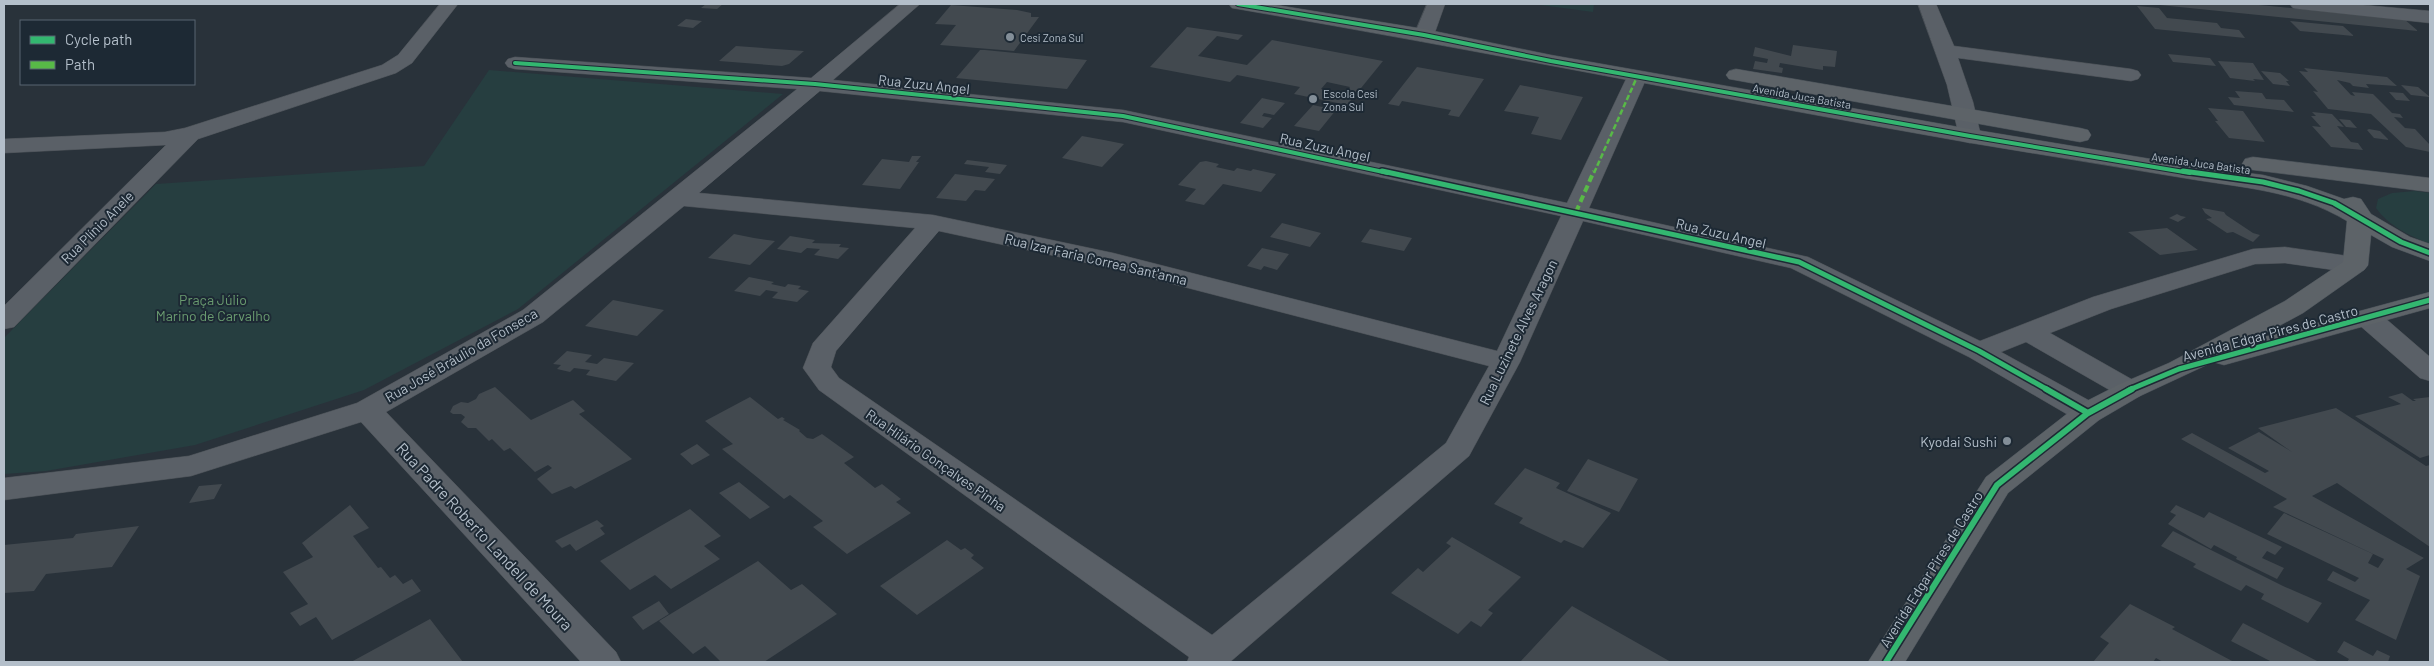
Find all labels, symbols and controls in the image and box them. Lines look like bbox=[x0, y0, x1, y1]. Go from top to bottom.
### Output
legend bbox=[20, 20, 195, 85]
text: Cycle path bbox=[65, 30, 132, 48]
marker: Cesi Zona Sul bbox=[1004, 31, 1016, 43]
place label: Cesi Zona Sul bbox=[1020, 31, 1083, 44]
text: Path bbox=[65, 55, 95, 73]
street label: Rua Zuzu Angel bbox=[877, 71, 971, 97]
street label: Avenida Juca Batista bbox=[1752, 81, 1852, 111]
place label: Escola Cesi Zona Sul bbox=[1323, 87, 1378, 113]
marker: Escola Cesi Zona Sul bbox=[1307, 93, 1319, 105]
street label: Rua Zuzu Angel bbox=[1278, 129, 1372, 165]
street label: Avenida Juca Batista bbox=[2151, 150, 2251, 176]
street label: Rua Plínio Anele bbox=[57, 187, 137, 267]
street label: Rua Zuzu Angel bbox=[1674, 214, 1768, 252]
street label: Rua Izar Faria Correa Sant'anna bbox=[1003, 230, 1189, 288]
street label: Rua Luzinete Alves Aragon bbox=[1475, 257, 1561, 407]
park label: Praça Júlio Marino de Carvalho bbox=[156, 291, 270, 324]
street label: Avenida Edgar Pires de Castro bbox=[2180, 301, 2360, 365]
street label: Rua José Bráulio da Fonseca bbox=[382, 304, 540, 406]
street label: Rua Hilário Gonçalves Pinha bbox=[863, 405, 1009, 515]
place label: Kyodai Sushi bbox=[1920, 433, 1997, 450]
marker: Kyodai Sushi bbox=[2001, 435, 2013, 447]
street label: Rua Padre Roberto Landell de Moura bbox=[393, 438, 577, 634]
street label: Avenida Edgar Pires de Castro bbox=[1876, 488, 1986, 650]

